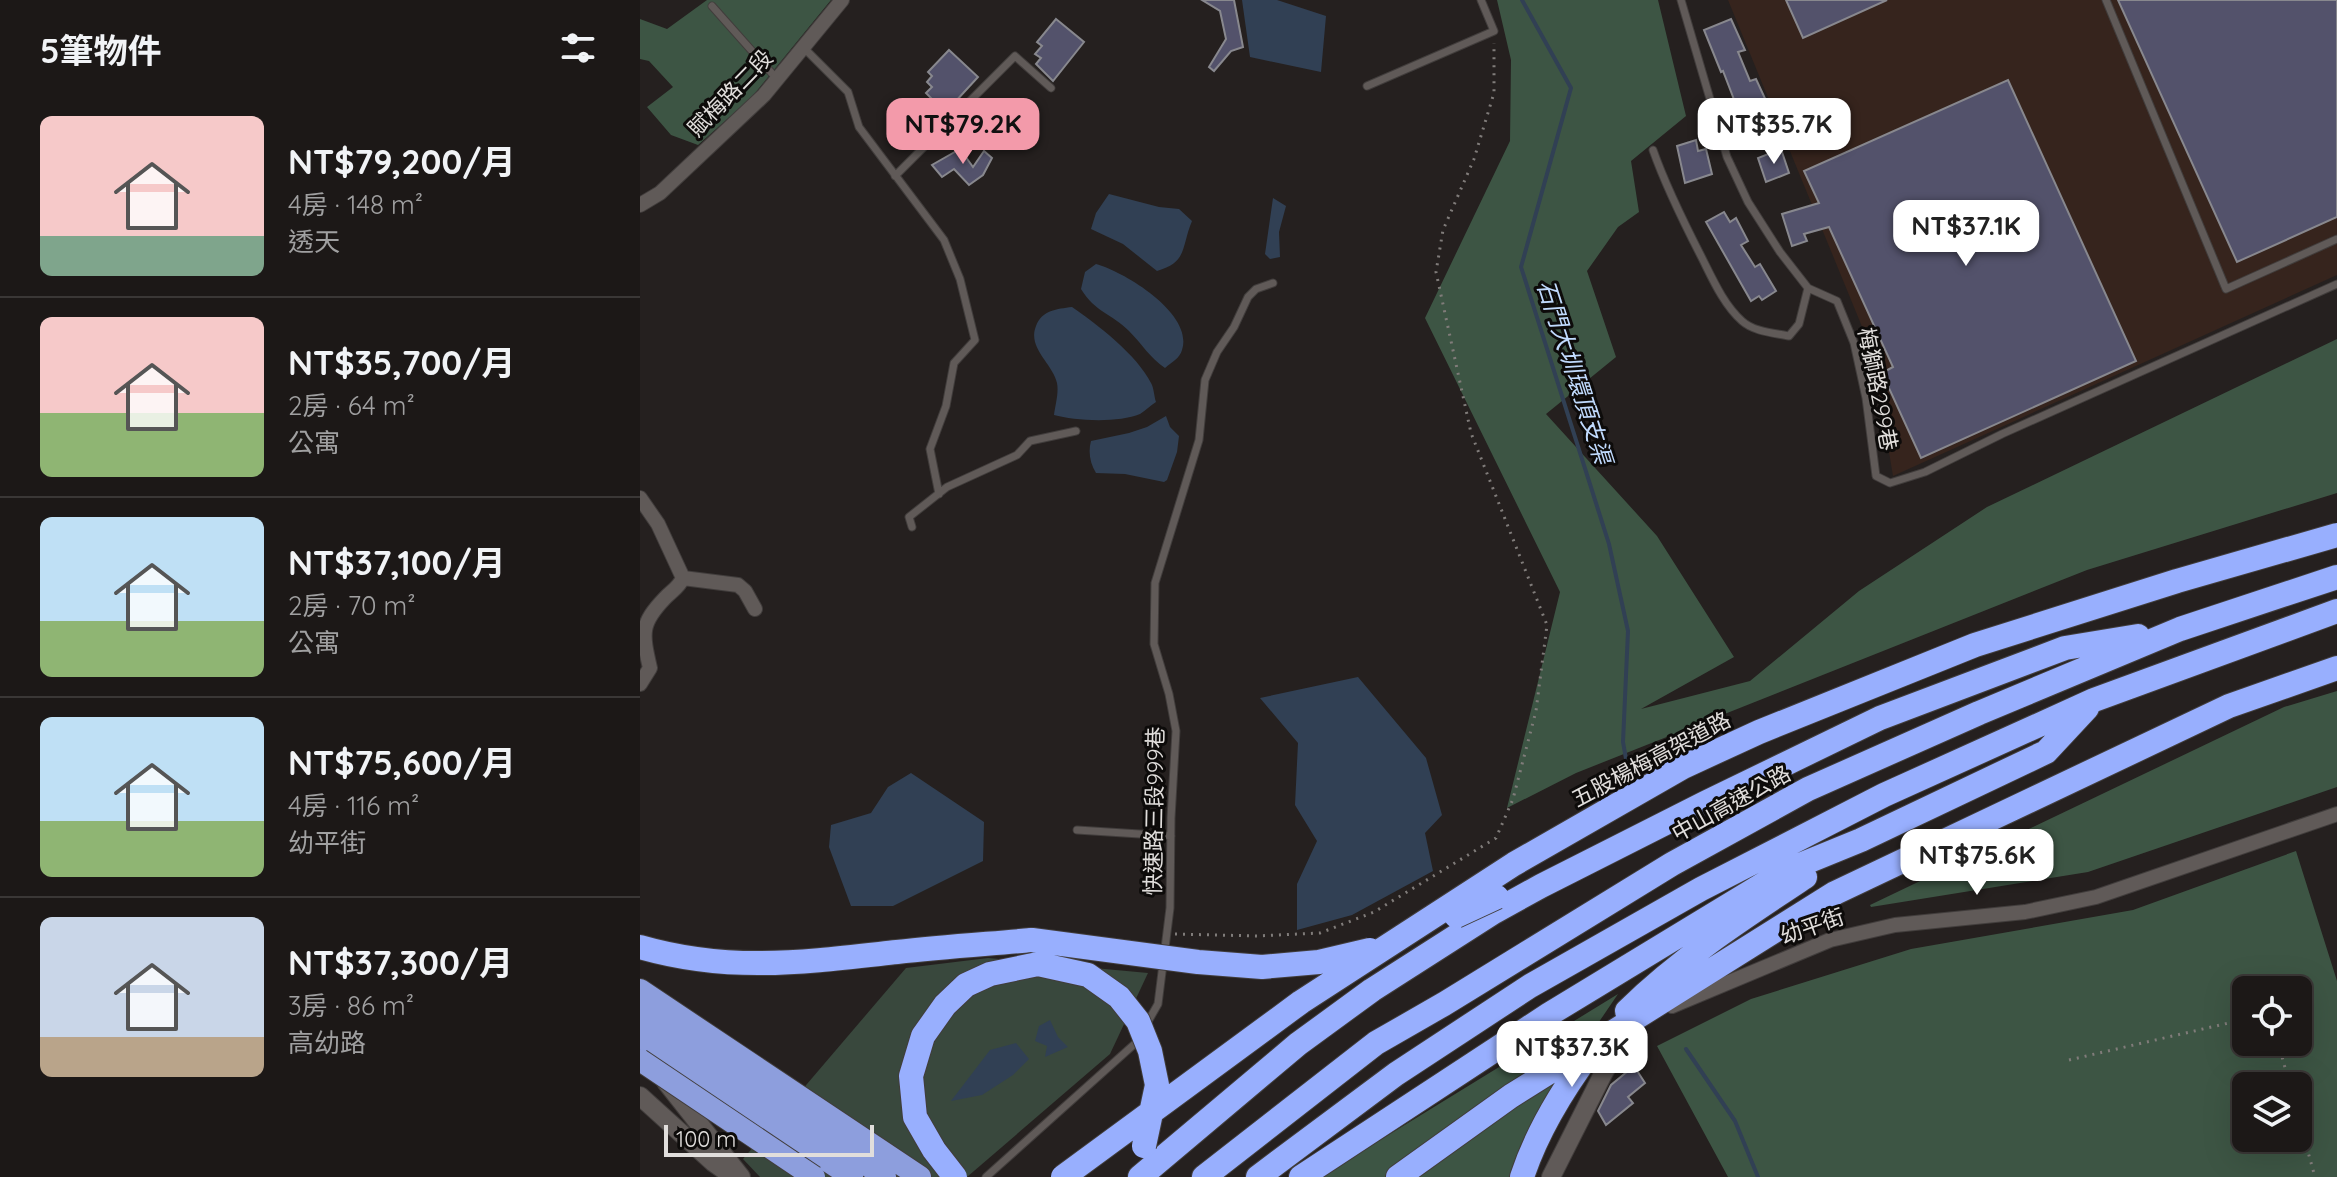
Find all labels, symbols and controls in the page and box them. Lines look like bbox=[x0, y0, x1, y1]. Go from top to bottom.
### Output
icon: filters bbox=[556, 26, 600, 70]
text: 5筆物件 bbox=[40, 29, 162, 72]
street label: 賦梅路二段 bbox=[682, 44, 778, 142]
pin: NT$79.2K bbox=[880, 98, 1046, 166]
pin: NT$35.7K bbox=[1691, 98, 1857, 166]
text: NT$79.2K bbox=[904, 107, 1022, 140]
text: NT$35.7K bbox=[1716, 107, 1832, 140]
text: NT$79,200/月 bbox=[288, 140, 516, 183]
icon: home bbox=[104, 148, 200, 244]
text: 4房 · 148 m² bbox=[288, 188, 423, 221]
pin: NT$37.1K bbox=[1883, 200, 2049, 268]
text: NT$37.1K bbox=[1911, 209, 2021, 242]
text: 透天 bbox=[288, 225, 340, 258]
water label: 石門大圳環頂支渠 bbox=[1531, 276, 1620, 470]
street label: 梅獅路299巷 bbox=[1852, 325, 1904, 453]
text: NT$35,700/月 bbox=[288, 341, 516, 384]
icon: home bbox=[104, 349, 200, 445]
text: 2房 · 64 m² bbox=[288, 389, 415, 422]
text: 公寓 bbox=[288, 426, 340, 459]
text: NT$37,100/月 bbox=[288, 541, 506, 584]
icon: home bbox=[104, 549, 200, 645]
text: 2房 · 70 m² bbox=[288, 589, 416, 622]
text: 公寓 bbox=[288, 626, 340, 659]
street label: 五股楊梅高架道路 bbox=[1567, 705, 1735, 813]
street label: 快速路三段999巷 bbox=[1139, 726, 1169, 896]
text: NT$75,600/月 bbox=[288, 741, 516, 784]
icon: home bbox=[104, 749, 200, 845]
street label: 中山高速公路 bbox=[1666, 759, 1796, 847]
text: 4房 · 116 m² bbox=[288, 789, 419, 822]
text: 幼平街 bbox=[288, 826, 366, 859]
pin: NT$75.6K bbox=[1894, 829, 2060, 897]
text: NT$75.6K bbox=[1918, 838, 2036, 871]
street label: 幼平街 bbox=[1776, 902, 1848, 950]
text: NT$37,300/月 bbox=[288, 941, 513, 984]
icon: home bbox=[104, 949, 200, 1045]
map controls bbox=[2232, 976, 2312, 1152]
button: locate bbox=[2232, 976, 2312, 1056]
text: 3房 · 86 m² bbox=[288, 989, 414, 1022]
pin: NT$37.3K bbox=[1489, 1021, 1655, 1089]
text: 高幼路 bbox=[288, 1026, 366, 1059]
text: NT$37.3K bbox=[1515, 1030, 1629, 1063]
button: layers bbox=[2232, 1072, 2312, 1152]
scale bar bbox=[664, 1121, 874, 1157]
text: 100 m bbox=[676, 1125, 736, 1153]

